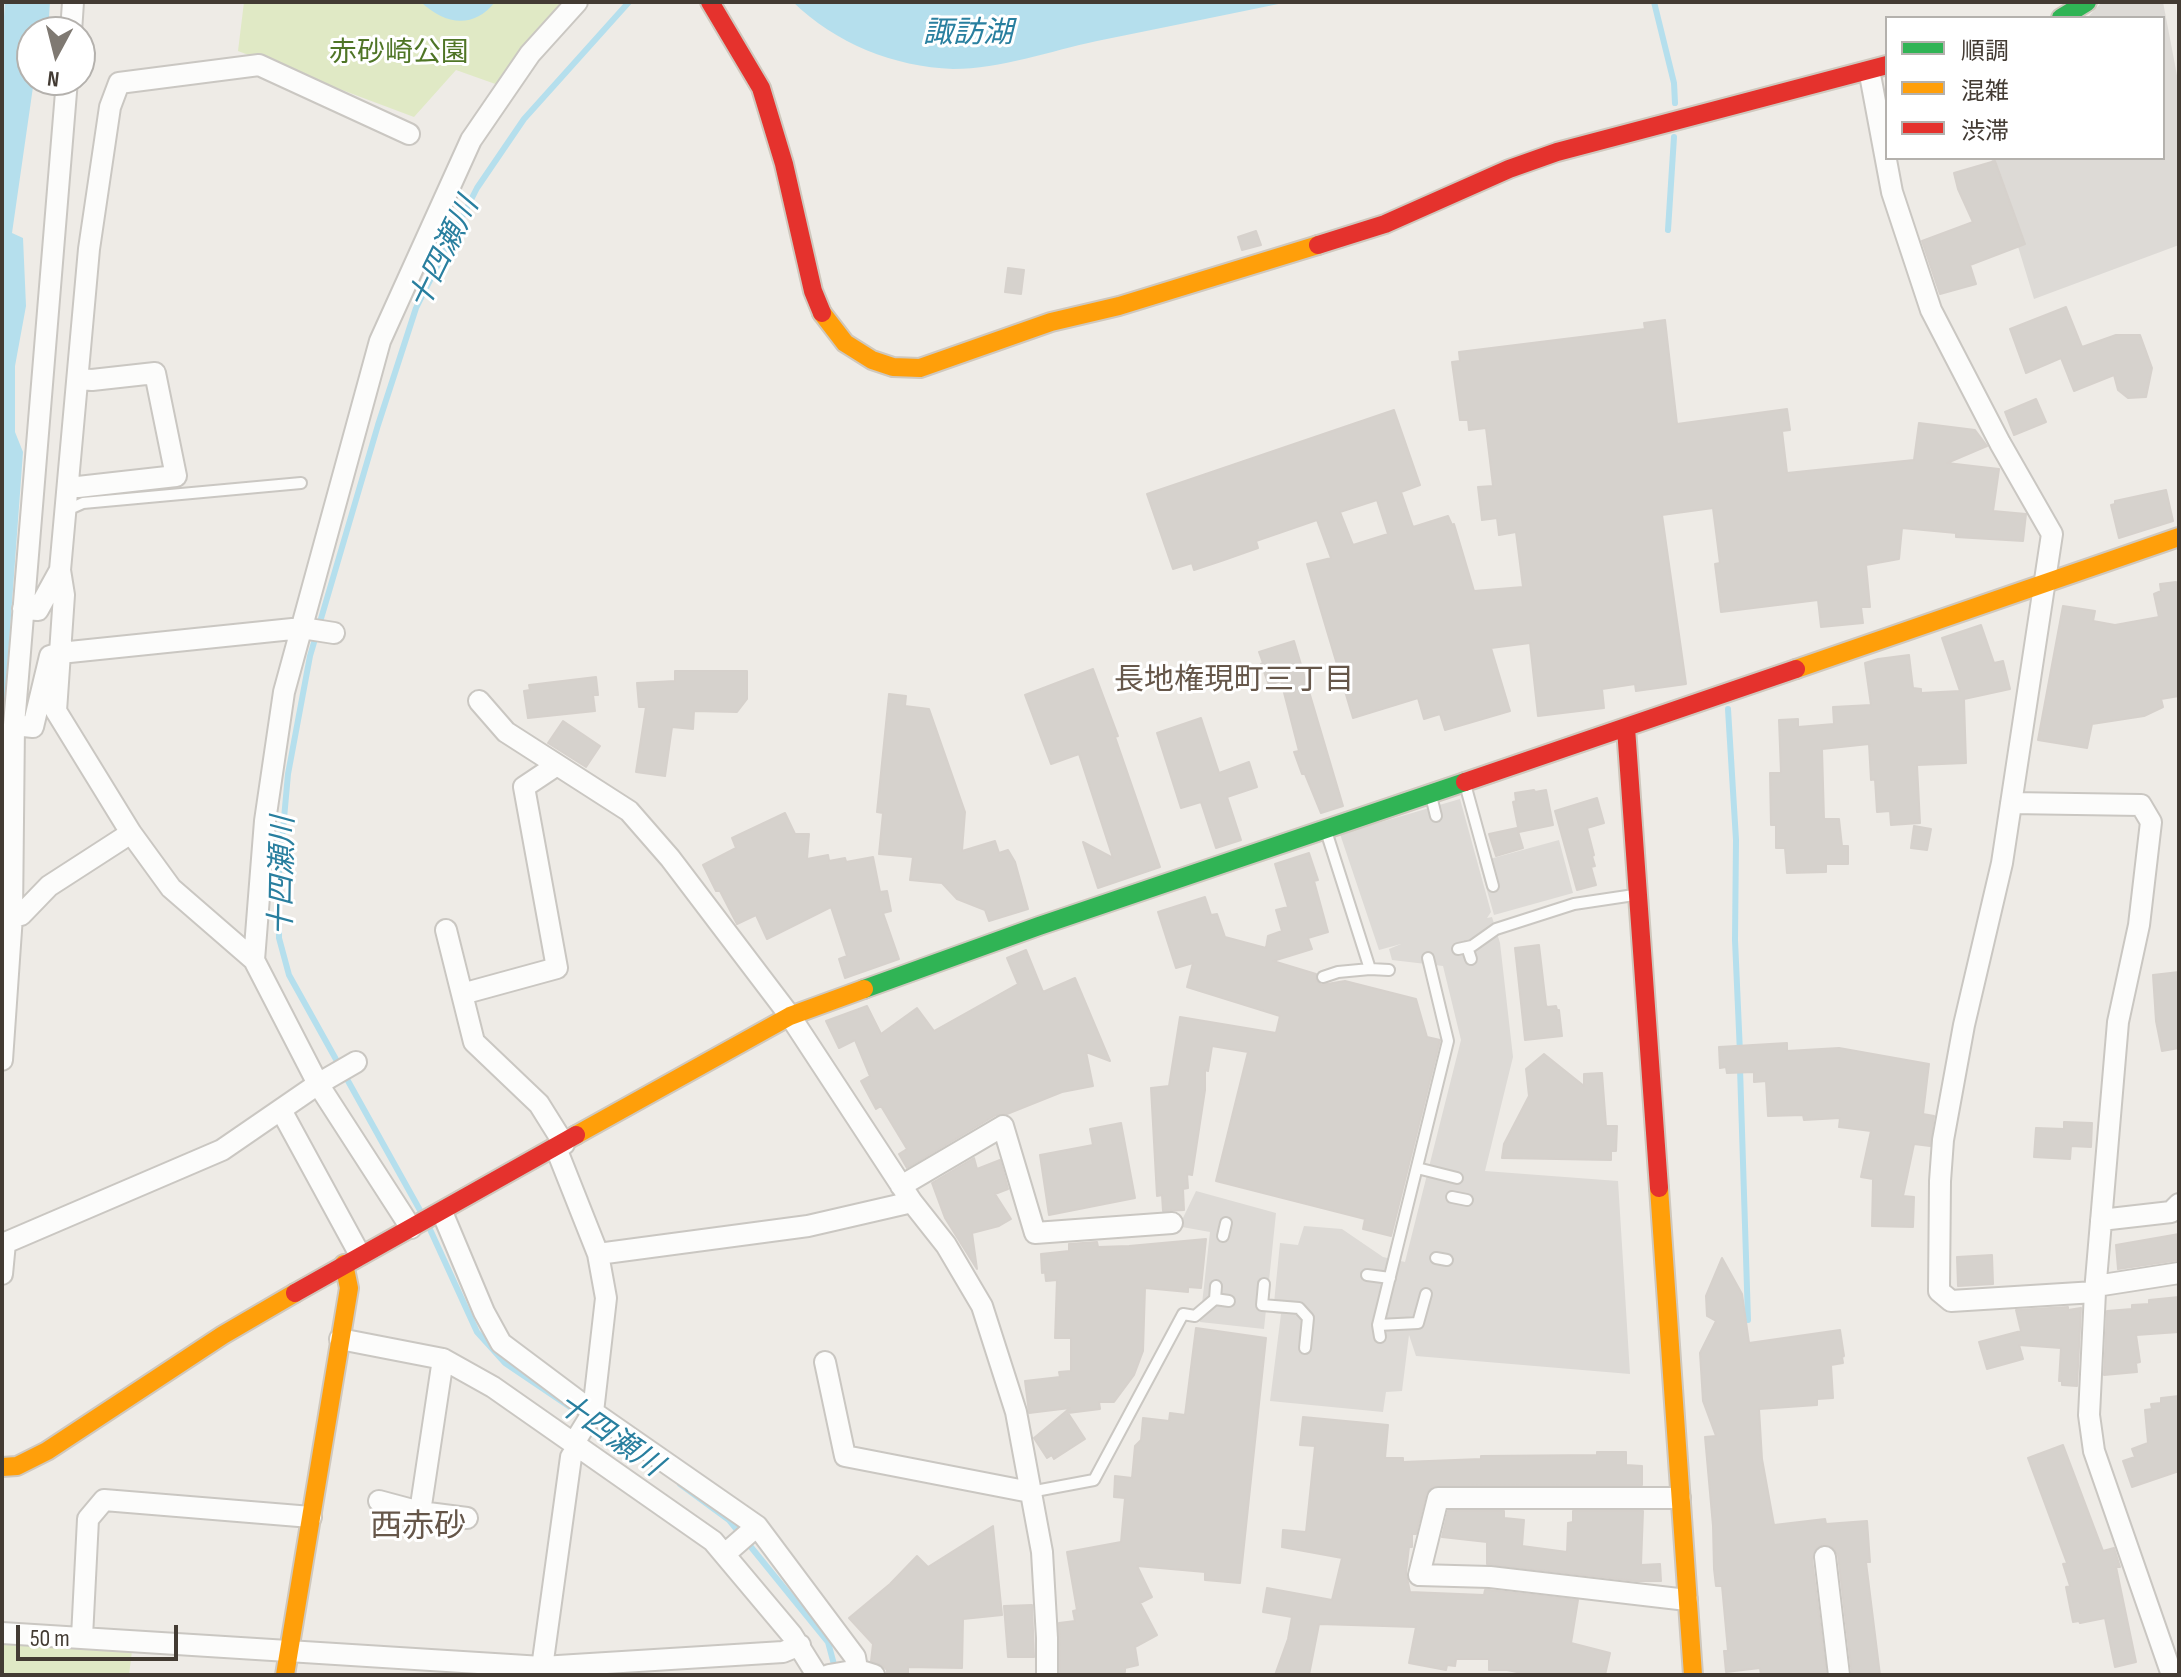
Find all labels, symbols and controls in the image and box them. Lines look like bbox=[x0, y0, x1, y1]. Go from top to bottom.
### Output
north arrow bbox=[16, 16, 96, 96]
water label: 諏訪湖 bbox=[923, 16, 1013, 52]
legend bbox=[1885, 16, 2165, 160]
park label: 赤砂崎公園 bbox=[329, 37, 469, 71]
text: 順調 bbox=[1961, 37, 2009, 66]
text: N bbox=[46, 64, 61, 92]
text: 混雑 bbox=[1961, 77, 2009, 106]
text: 渋滞 bbox=[1961, 117, 2009, 146]
water label: 十四瀬川 bbox=[403, 192, 487, 316]
district label: 長地権現町三丁目 bbox=[1114, 663, 1354, 699]
water label: 十四瀬川 bbox=[265, 816, 303, 936]
water label: 十四瀬川 bbox=[550, 1387, 668, 1485]
district label: 西赤砂 bbox=[370, 1509, 466, 1547]
scale bar bbox=[20, 1609, 182, 1659]
text: 50 m bbox=[30, 1624, 70, 1653]

